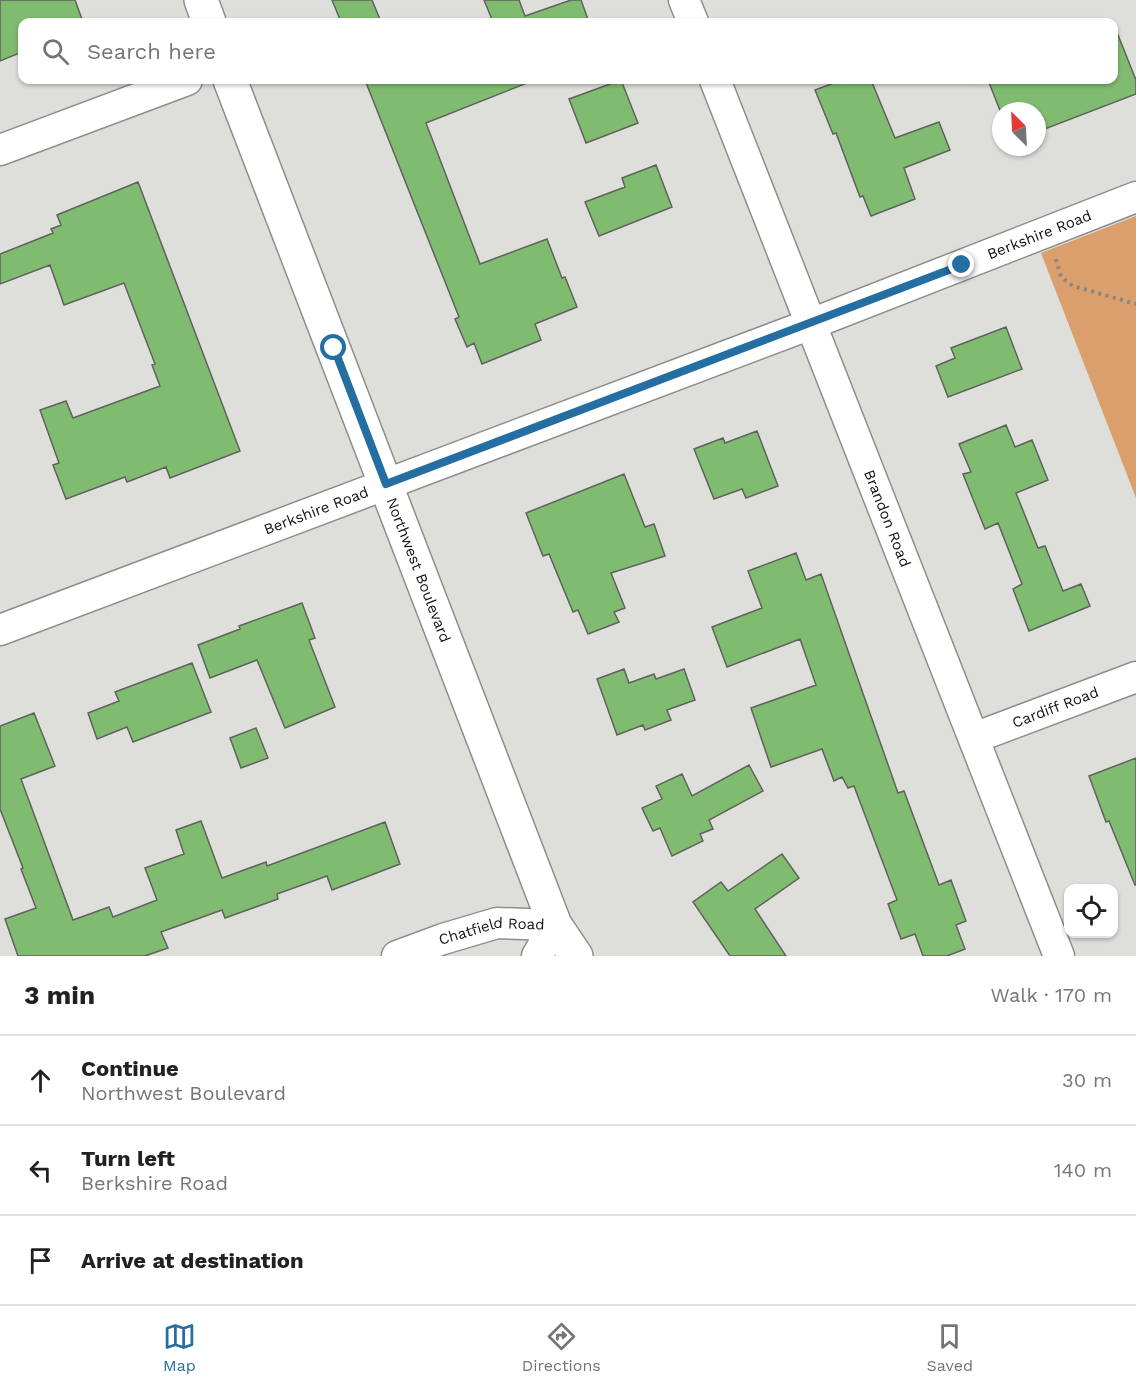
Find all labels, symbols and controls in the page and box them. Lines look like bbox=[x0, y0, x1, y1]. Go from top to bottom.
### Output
search box bbox=[18, 18, 1118, 84]
icon: search bbox=[39, 35, 72, 68]
text: Search here bbox=[87, 39, 216, 64]
north arrow bbox=[992, 102, 1046, 156]
street label: Berkshire Road bbox=[985, 206, 1094, 263]
route end bbox=[948, 251, 974, 277]
route start bbox=[320, 334, 346, 360]
street label: Brandon Road bbox=[860, 467, 914, 570]
street label: Berkshire Road bbox=[261, 483, 371, 539]
street label: Northwest Boulevard bbox=[382, 495, 454, 645]
street label: Cardiff Road bbox=[1010, 683, 1101, 732]
map controls bbox=[1064, 884, 1118, 938]
button: locate bbox=[1064, 884, 1118, 938]
street label: Chatfield Road bbox=[437, 914, 545, 949]
text: 3 min bbox=[24, 980, 95, 1010]
text: Walk · 170 m bbox=[991, 983, 1112, 1007]
text: Continue bbox=[81, 1056, 179, 1081]
icon: ahead bbox=[24, 1064, 57, 1097]
text: 30 m bbox=[1062, 1068, 1112, 1092]
text: Northwest Boulevard bbox=[81, 1081, 286, 1105]
text: Turn left bbox=[81, 1146, 175, 1171]
icon: left bbox=[24, 1154, 57, 1187]
text: 140 m bbox=[1054, 1158, 1112, 1182]
text: Berkshire Road bbox=[81, 1171, 228, 1195]
icon: arrive bbox=[24, 1244, 57, 1277]
text: Arrive at destination bbox=[81, 1248, 304, 1273]
tab: Map bbox=[163, 1320, 196, 1375]
tab: Directions bbox=[522, 1320, 601, 1375]
tab: Saved bbox=[927, 1320, 973, 1375]

